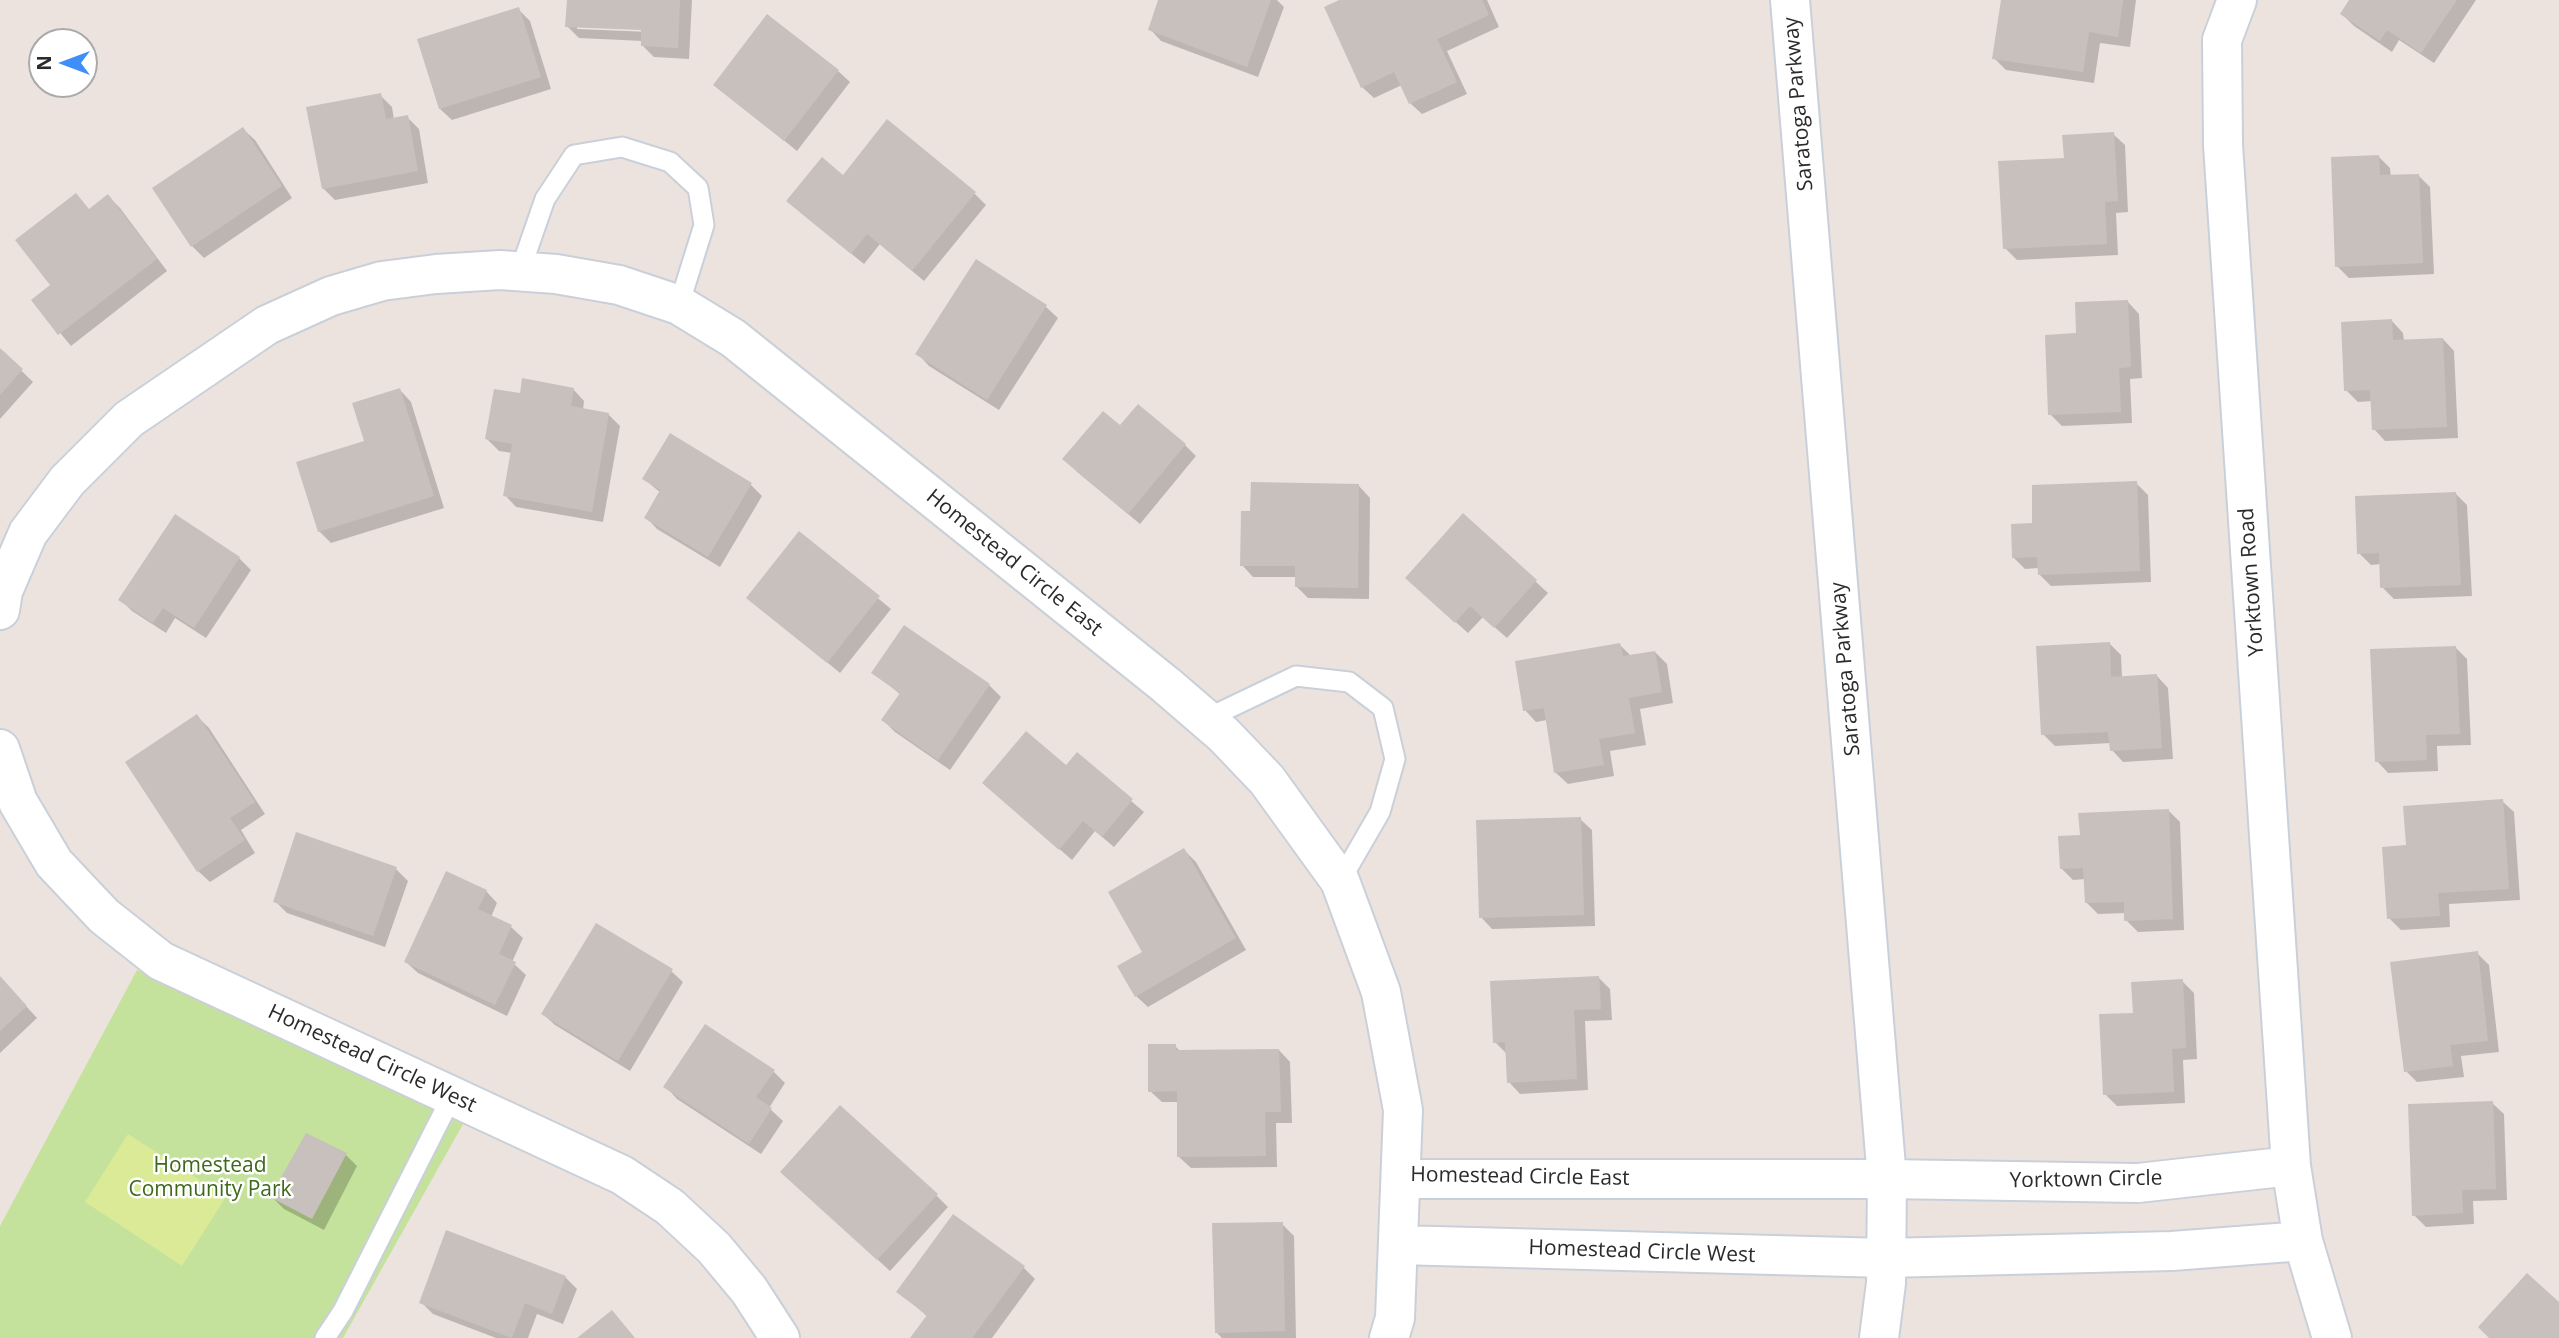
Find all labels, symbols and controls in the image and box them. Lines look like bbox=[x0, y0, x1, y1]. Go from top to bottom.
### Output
street label: Saratoga Parkway bbox=[1779, 16, 1819, 192]
north arrow bbox=[28, 28, 98, 98]
text: N bbox=[31, 55, 57, 71]
street label: Homestead Circle East bbox=[921, 484, 1107, 642]
street label: Yorktown Road bbox=[2234, 507, 2270, 657]
street label: Saratoga Parkway bbox=[1826, 581, 1866, 757]
street label: Homestead Circle West bbox=[264, 1000, 480, 1118]
park label: Homestead Community Park bbox=[128, 1153, 292, 1203]
street label: Homestead Circle East bbox=[1410, 1162, 1630, 1192]
street label: Yorktown Circle bbox=[2009, 1166, 2163, 1194]
street label: Homestead Circle West bbox=[1528, 1235, 1756, 1269]

